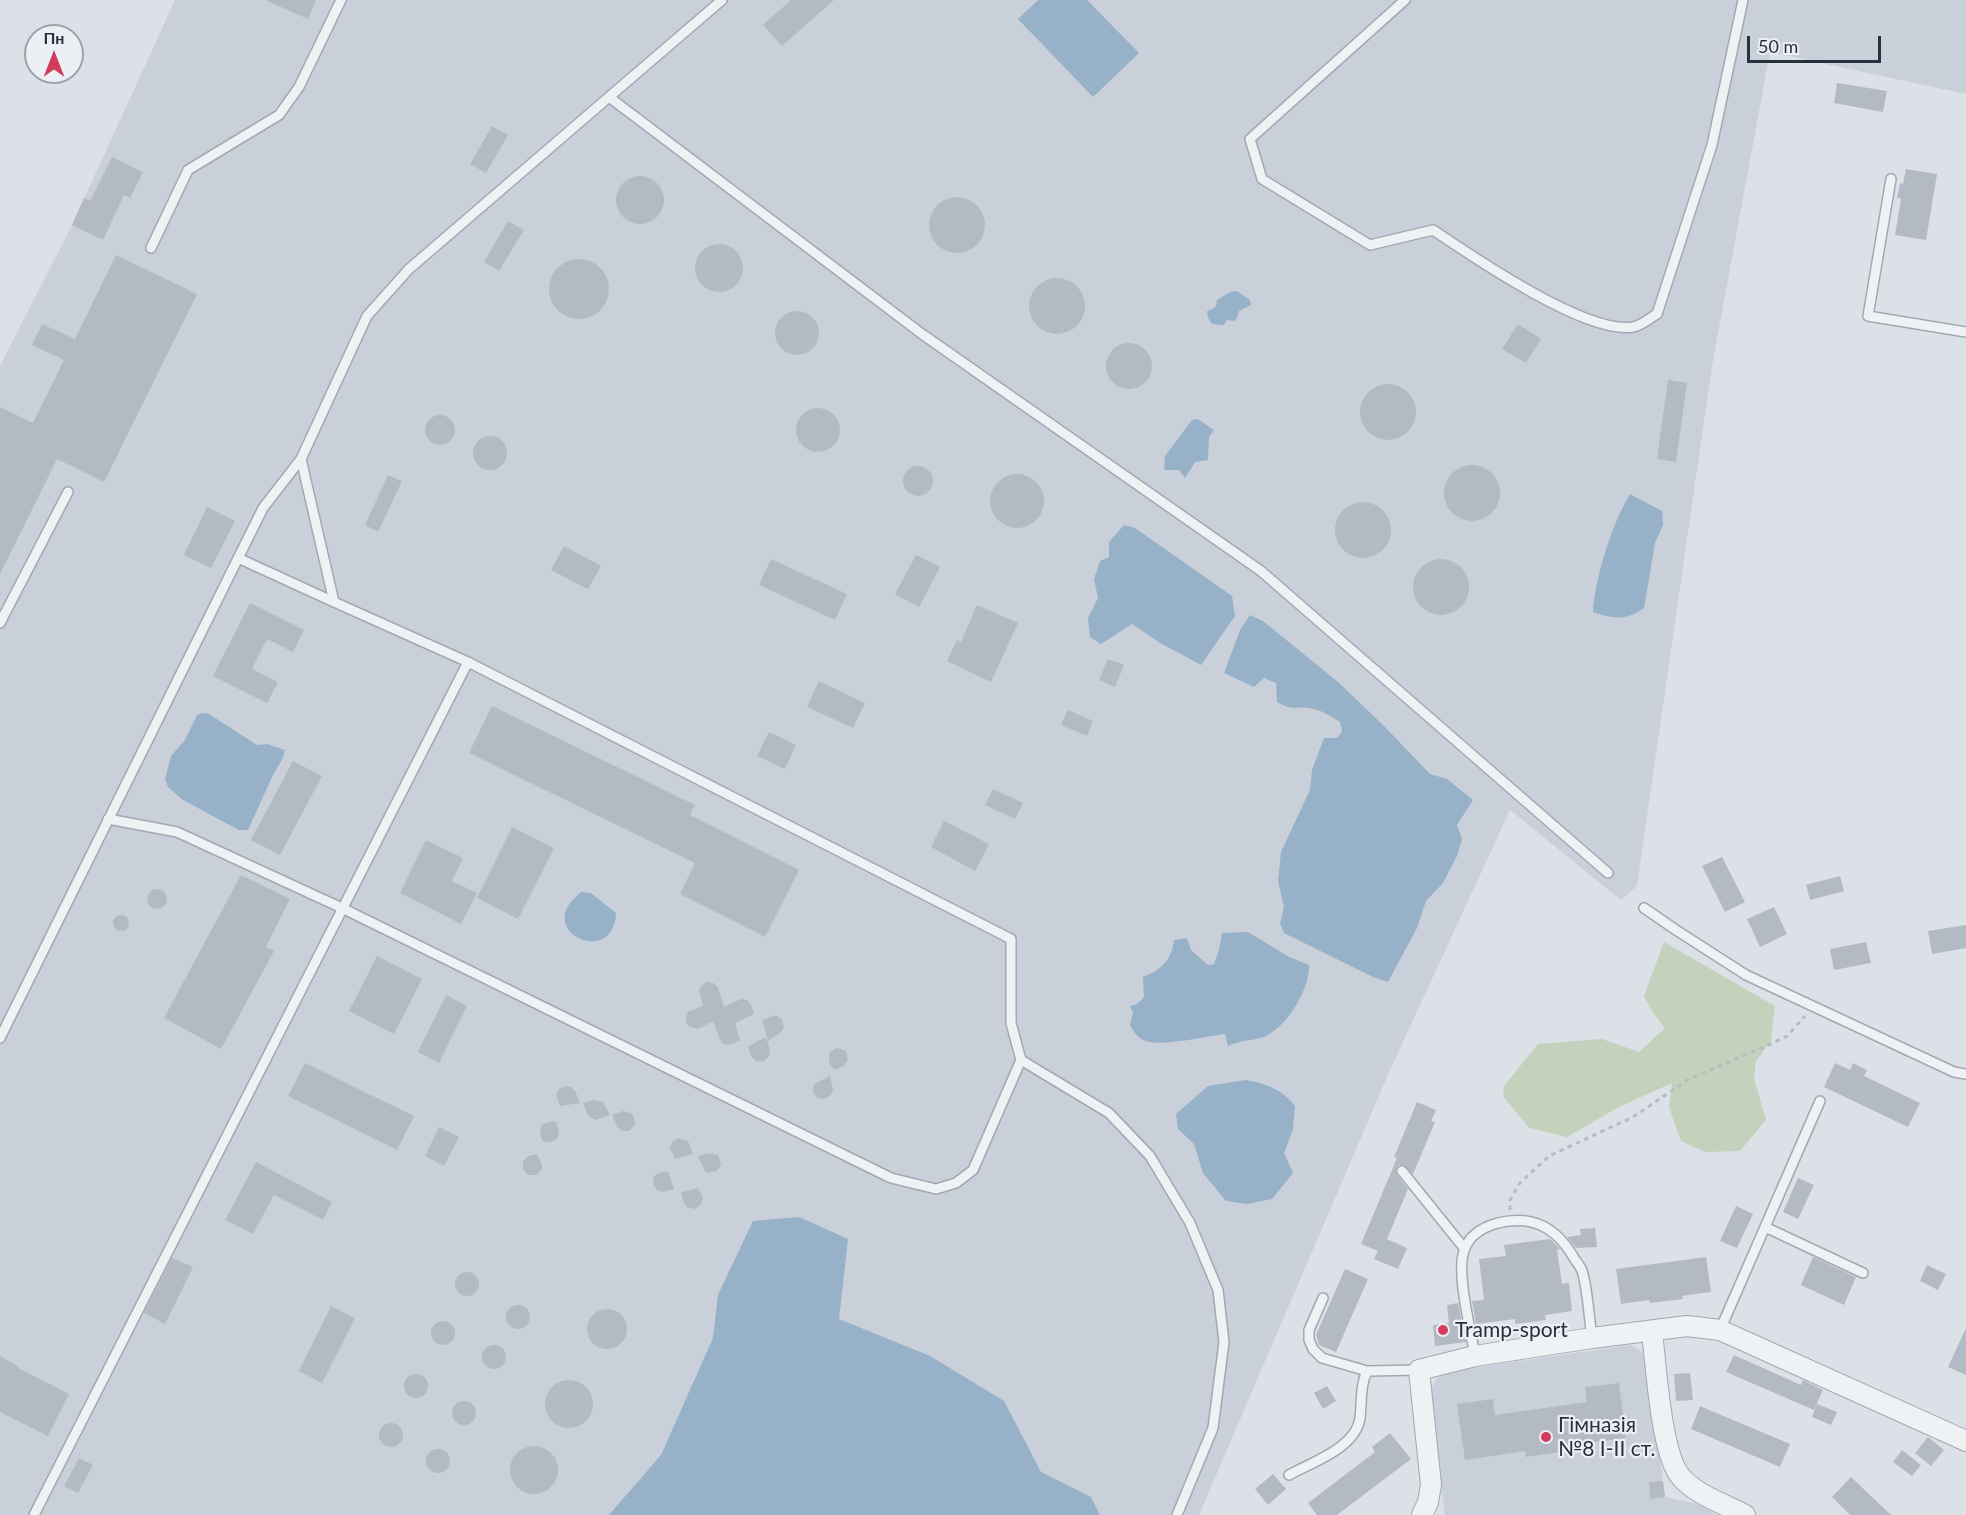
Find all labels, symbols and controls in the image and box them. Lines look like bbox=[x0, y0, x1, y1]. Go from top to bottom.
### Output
north arrow bbox=[24, 24, 84, 84]
scale bar bbox=[1750, 24, 1884, 62]
text: Пн bbox=[44, 28, 64, 47]
text: 50 m bbox=[1758, 35, 1798, 57]
place label: Tramp-sport bbox=[1455, 1317, 1568, 1343]
marker: Tramp-sport bbox=[1436, 1323, 1450, 1337]
place label: Гімназія №8 I-II ст. bbox=[1558, 1412, 1655, 1462]
marker: Гімназія №8 I-II ст. bbox=[1539, 1430, 1553, 1444]

